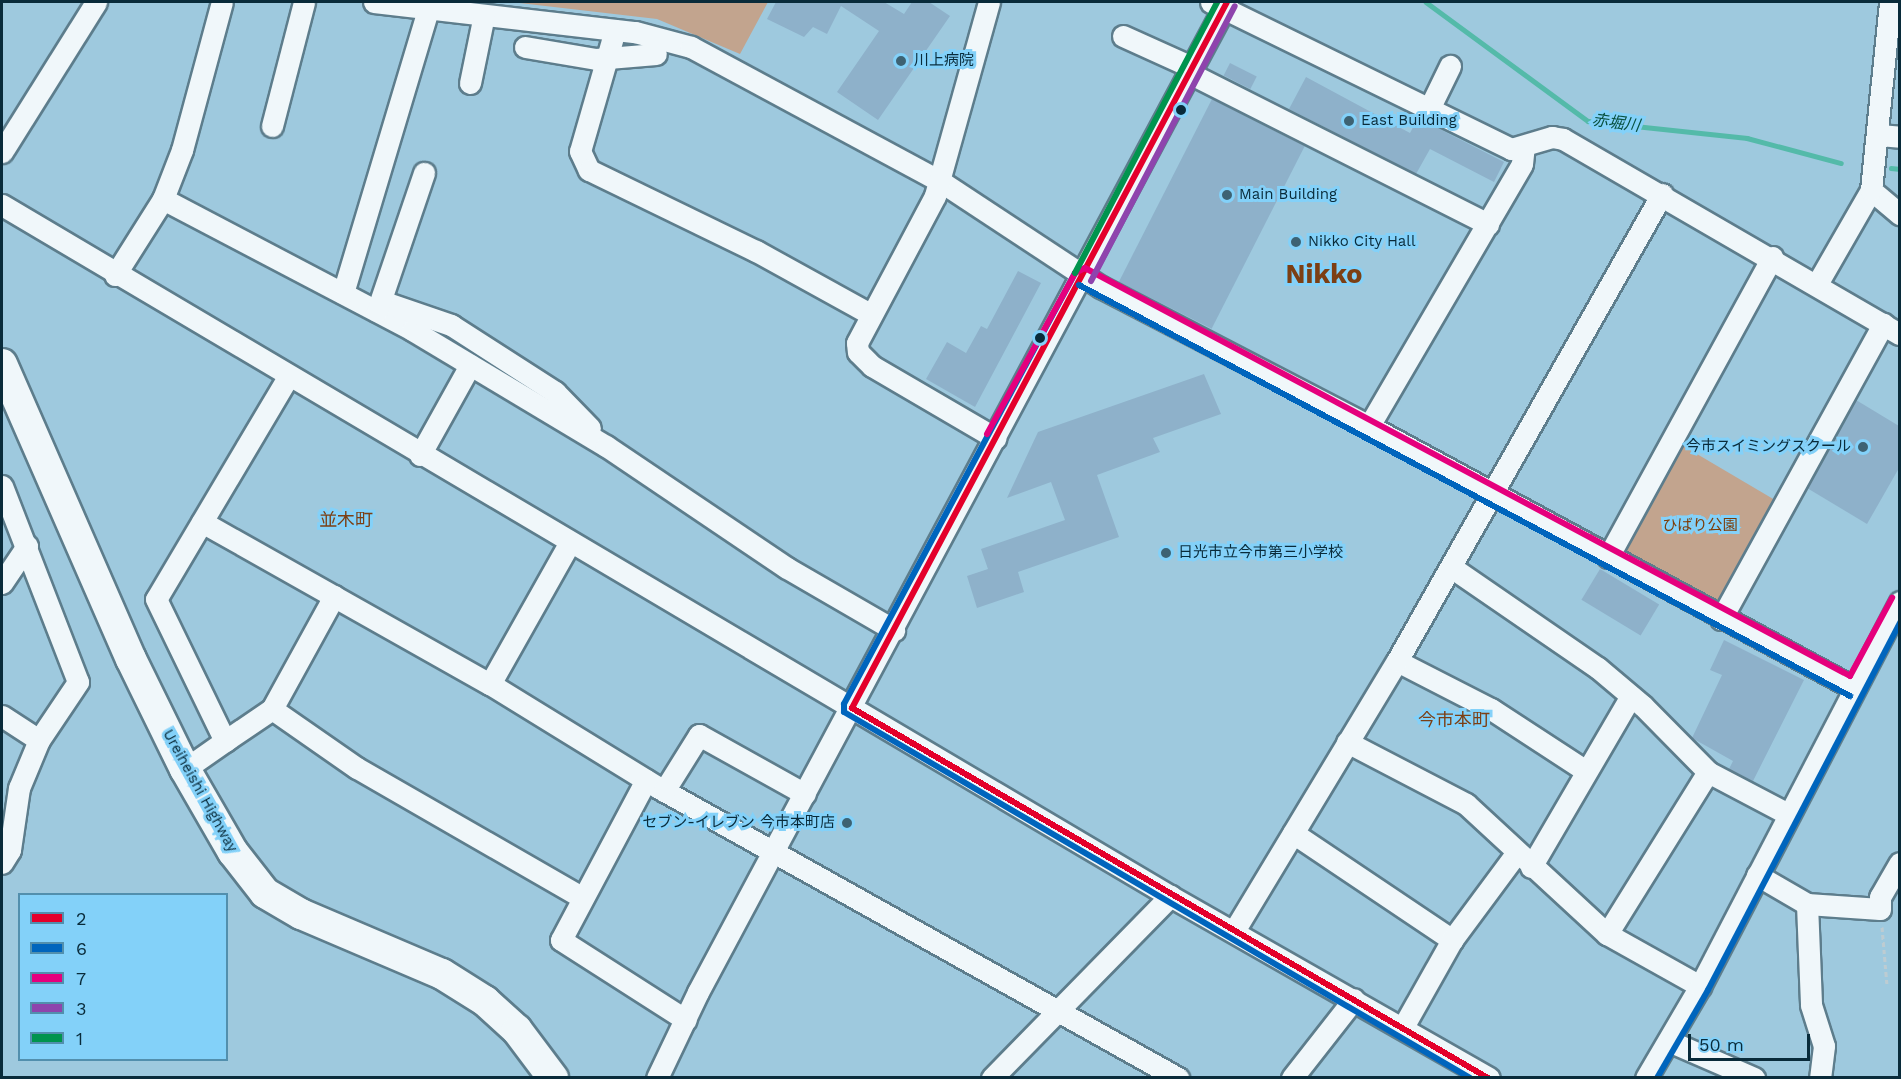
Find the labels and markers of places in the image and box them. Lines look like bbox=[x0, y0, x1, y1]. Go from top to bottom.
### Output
marker: 川上病院 bbox=[892, 52, 910, 70]
place label: 川上病院 bbox=[914, 52, 974, 70]
unlabelled marker bbox=[1175, 104, 1187, 116]
place label: East Building bbox=[1361, 112, 1457, 130]
marker: East Building bbox=[1342, 114, 1356, 128]
place label: Main Building bbox=[1239, 186, 1337, 204]
marker: Main Building bbox=[1220, 188, 1234, 202]
place label: Nikko City Hall bbox=[1308, 233, 1416, 251]
marker: Nikko City Hall bbox=[1289, 235, 1303, 249]
unlabelled marker bbox=[1034, 332, 1046, 344]
place label: 今市スイミングスクール bbox=[1686, 438, 1851, 456]
marker: 今市スイミングスクール bbox=[1856, 440, 1870, 454]
place label: 日光市立今市第三小学校 bbox=[1178, 544, 1343, 562]
marker: 日光市立今市第三小学校 bbox=[1159, 546, 1173, 560]
place label: セブン-イレブン 今市本町店 bbox=[642, 814, 835, 832]
marker: セブン-イレブン 今市本町店 bbox=[840, 816, 854, 830]

